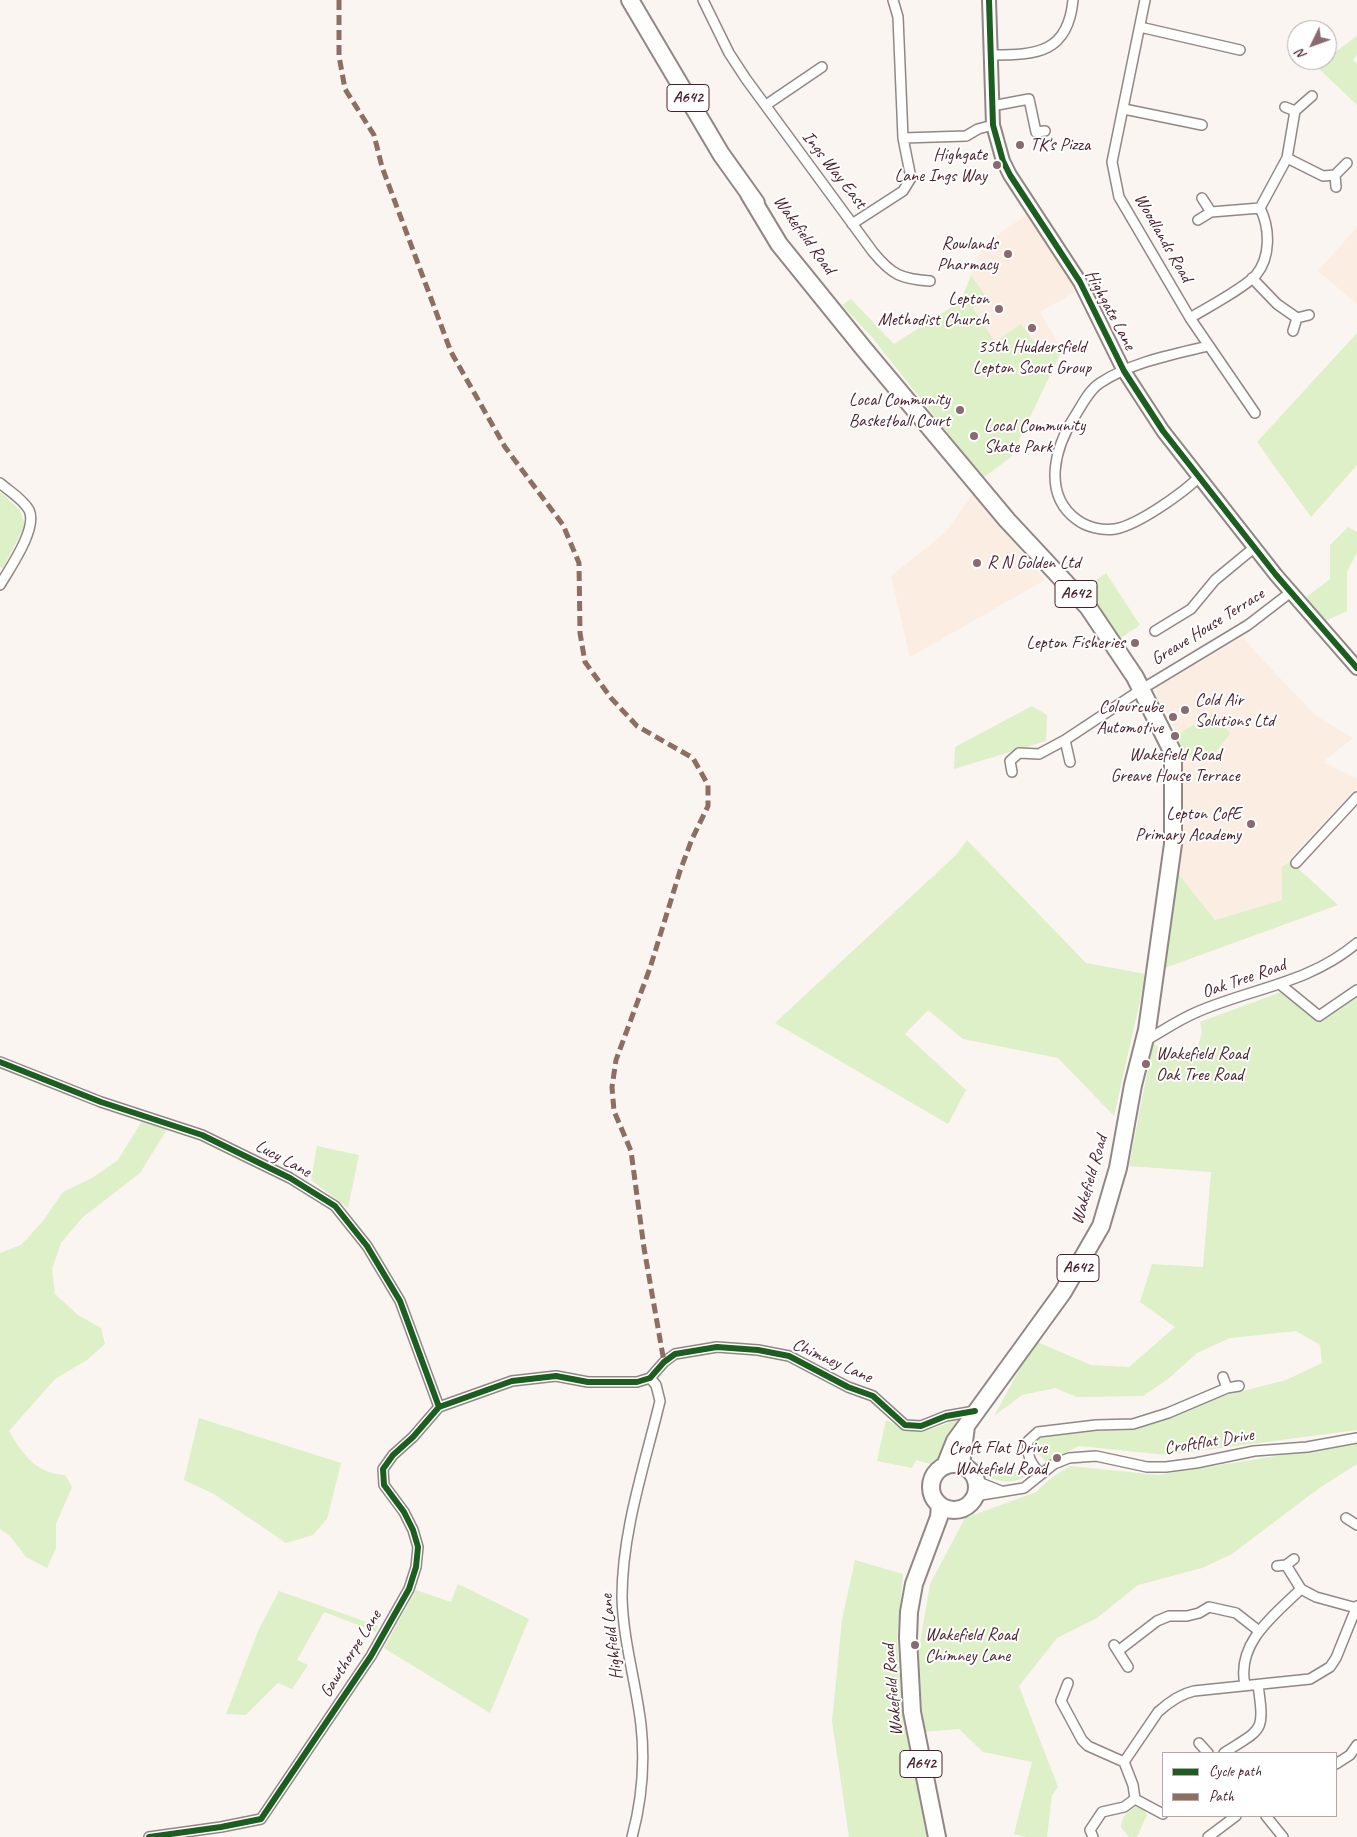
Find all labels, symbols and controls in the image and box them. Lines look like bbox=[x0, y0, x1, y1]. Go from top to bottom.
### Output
north arrow bbox=[1287, 20, 1337, 70]
text: N bbox=[1292, 46, 1310, 64]
road number: A642 bbox=[667, 85, 709, 112]
street label: Ings Way East bbox=[797, 127, 871, 213]
place label: TK's Pizza bbox=[1030, 134, 1090, 156]
marker: TK's Pizza bbox=[1014, 139, 1026, 151]
place label: Highgate Lane Ings Way bbox=[895, 144, 987, 186]
marker: Highgate Lane Ings Way bbox=[991, 159, 1003, 171]
street label: Woodlands Road bbox=[1129, 190, 1197, 286]
street label: Wakefield Road bbox=[768, 191, 840, 279]
place label: Rowlands Pharmacy bbox=[937, 233, 998, 276]
marker: Rowlands Pharmacy bbox=[1002, 248, 1014, 260]
street label: Highgate Lane bbox=[1080, 266, 1140, 354]
place label: Lepton Methodist Church bbox=[878, 288, 989, 330]
marker: Lepton Methodist Church bbox=[993, 303, 1005, 315]
marker: 35th Huddersfield Lepton Scout Group bbox=[1026, 322, 1038, 334]
place label: 35th Huddersfield Lepton Scout Group bbox=[973, 336, 1091, 378]
place label: Local Community Basketball Court bbox=[849, 389, 950, 432]
marker: Local Community Basketball Court bbox=[954, 404, 966, 416]
place label: Local Community Skate Park bbox=[984, 415, 1085, 458]
marker: Local Community Skate Park bbox=[968, 430, 980, 442]
place label: R N Golden Ltd bbox=[987, 552, 1080, 574]
marker: R N Golden Ltd bbox=[971, 557, 983, 569]
road number: A642 bbox=[1055, 580, 1097, 608]
street label: Greave House Terrace bbox=[1147, 584, 1269, 670]
place label: Lepton Fisheries bbox=[1026, 632, 1125, 654]
marker: Lepton Fisheries bbox=[1129, 637, 1141, 649]
place label: Cold Air Solutions Ltd bbox=[1195, 689, 1274, 732]
place label: Colourcube Automotive bbox=[1096, 696, 1163, 739]
marker: Cold Air Solutions Ltd bbox=[1179, 704, 1191, 716]
marker: Colourcube Automotive bbox=[1167, 711, 1179, 723]
marker: Wakefield Road Greave House Terrace bbox=[1169, 730, 1181, 742]
place label: Wakefield Road Greave House Terrace bbox=[1110, 744, 1240, 786]
place label: Lepton CofE Primary Academy bbox=[1135, 803, 1241, 846]
marker: Lepton CofE Primary Academy bbox=[1245, 818, 1257, 830]
street label: Oak Tree Road bbox=[1199, 955, 1289, 1003]
place label: Wakefield Road Oak Tree Road bbox=[1156, 1043, 1248, 1086]
marker: Wakefield Road Oak Tree Road bbox=[1140, 1058, 1152, 1070]
street label: Wakefield Road bbox=[1067, 1133, 1113, 1227]
street label: Lucy Lane bbox=[251, 1135, 315, 1183]
road number: A642 bbox=[1057, 1254, 1099, 1282]
street label: Chimney Lane bbox=[789, 1334, 875, 1388]
street label: Croftflat Drive bbox=[1163, 1424, 1255, 1460]
place label: Croft Flat Drive Wakefield Road bbox=[949, 1437, 1047, 1480]
marker: Croft Flat Drive Wakefield Road bbox=[1051, 1452, 1063, 1464]
street label: Highfield Lane bbox=[596, 1593, 628, 1681]
street label: Gawthorpe Lane bbox=[316, 1606, 386, 1702]
place label: Wakefield Road Chimney Lane bbox=[925, 1624, 1017, 1666]
marker: Wakefield Road Chimney Lane bbox=[909, 1639, 921, 1651]
street label: Wakefield Road bbox=[878, 1643, 908, 1737]
road number: A642 bbox=[900, 1750, 942, 1778]
legend bbox=[1162, 1752, 1337, 1817]
text: Cycle path bbox=[1209, 1762, 1261, 1781]
text: Path bbox=[1209, 1787, 1234, 1806]

